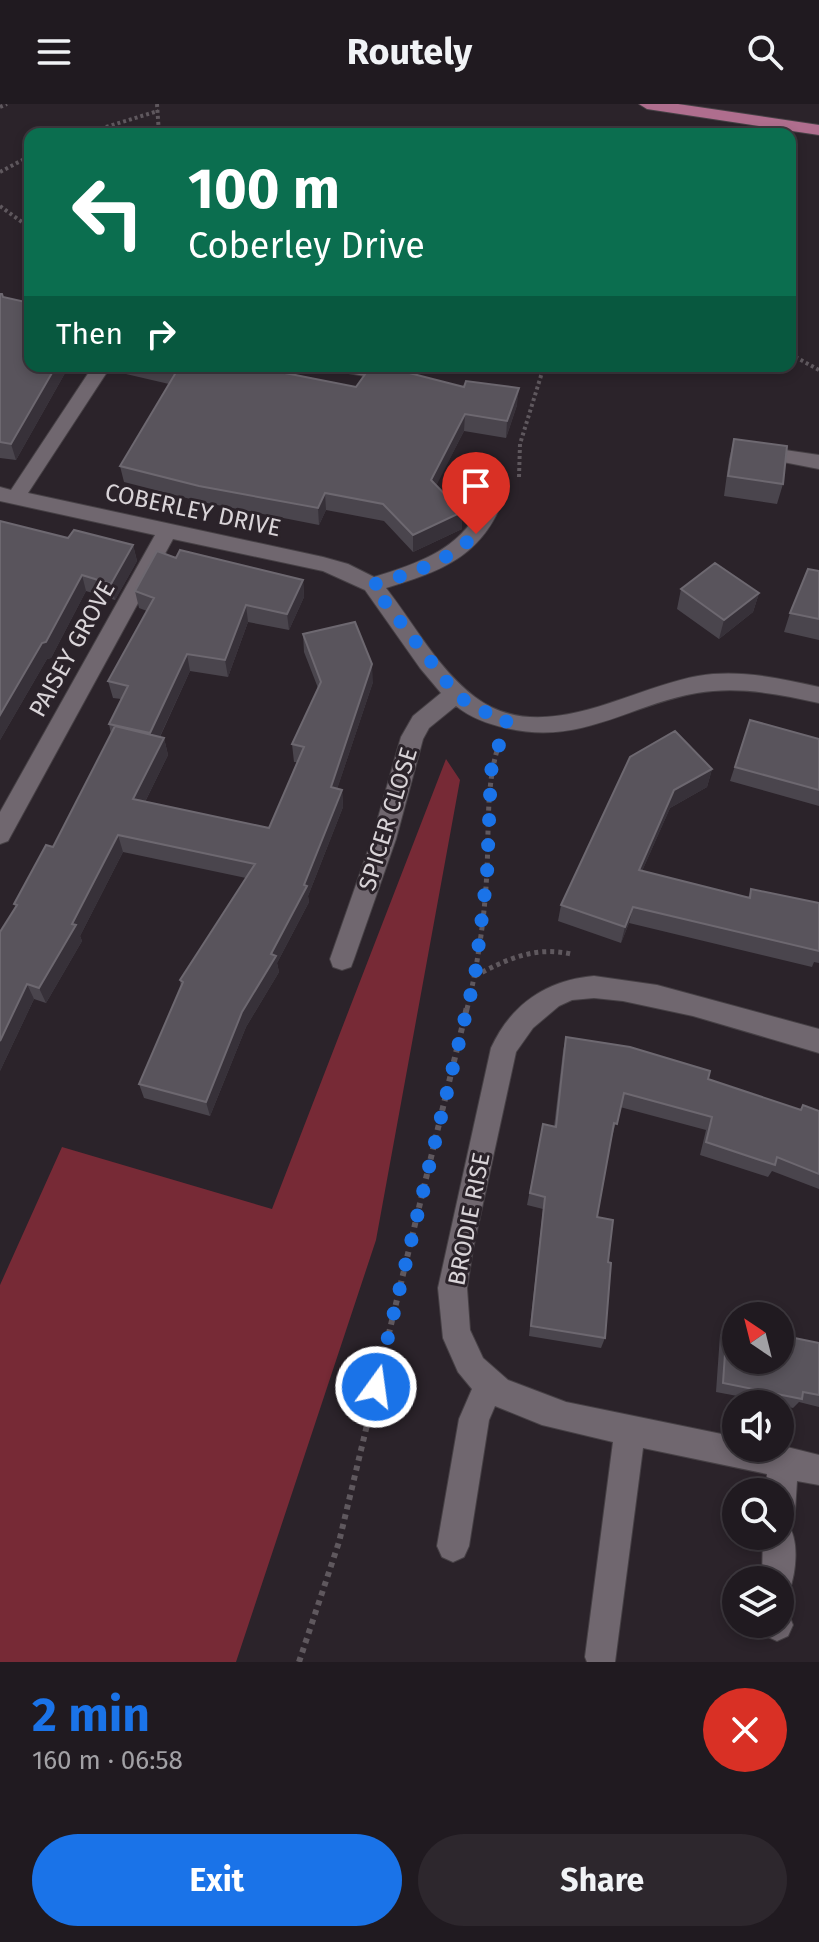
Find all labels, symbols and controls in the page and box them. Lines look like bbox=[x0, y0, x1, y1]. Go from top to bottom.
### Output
icon: menu bbox=[32, 30, 76, 74]
text: Routely bbox=[347, 30, 472, 74]
icon: search bbox=[743, 30, 787, 74]
text: 100 m bbox=[188, 156, 340, 223]
icon: left bbox=[56, 160, 160, 264]
text: Coberley Drive bbox=[188, 224, 425, 268]
icon: right bbox=[139, 312, 183, 356]
text: Then bbox=[56, 316, 123, 352]
pin bbox=[442, 452, 510, 534]
icon: arrive bbox=[454, 464, 498, 508]
street label: COBERLEY DRIVE bbox=[103, 478, 283, 542]
street label: PAISEY GROVE bbox=[23, 576, 121, 722]
street label: SPICER CLOSE bbox=[353, 744, 423, 894]
street label: BRODIE RISE bbox=[442, 1150, 496, 1288]
north arrow bbox=[722, 1302, 794, 1374]
map controls bbox=[722, 1302, 794, 1638]
position arrow bbox=[334, 1345, 418, 1429]
button: sound bbox=[722, 1390, 794, 1462]
button: search bbox=[722, 1478, 794, 1550]
button: layers bbox=[722, 1566, 794, 1638]
text: 2 min bbox=[32, 1686, 150, 1744]
button: close bbox=[703, 1688, 787, 1772]
text: 160 m · 06:58 bbox=[32, 1745, 183, 1776]
button: Exit bbox=[32, 1834, 402, 1926]
button: Share bbox=[418, 1834, 787, 1926]

